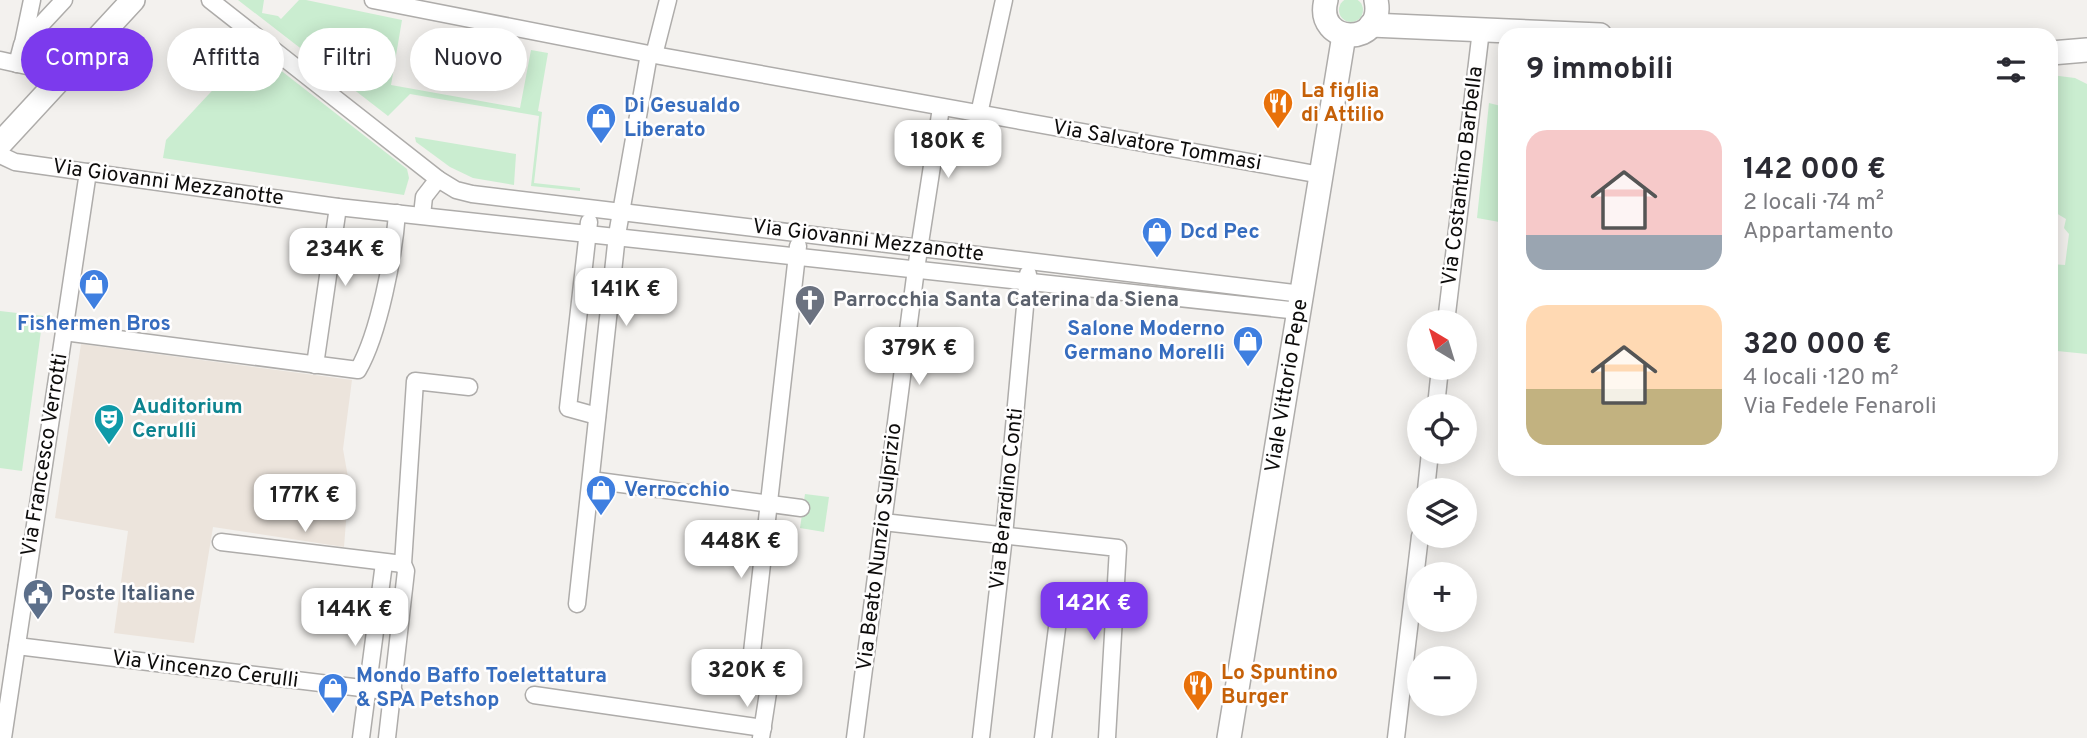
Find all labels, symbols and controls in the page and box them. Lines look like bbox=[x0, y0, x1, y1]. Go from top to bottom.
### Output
chip: Compra bbox=[21, 28, 153, 91]
chip: Affitta bbox=[167, 28, 284, 91]
chip: Filtri bbox=[298, 28, 396, 91]
chip: Nuovo bbox=[410, 28, 527, 91]
icon: filters bbox=[1992, 51, 2030, 89]
text: 9 immobili bbox=[1526, 52, 1673, 89]
street label: Via Costantino Barbella bbox=[1436, 65, 1490, 287]
place label: La figlia di Attilio bbox=[1301, 78, 1384, 129]
restaurant icon: La figlia di Attilio bbox=[1261, 86, 1295, 130]
place label: Di Gesualdo Liberato bbox=[624, 93, 740, 144]
shop icon: Di Gesualdo Liberato bbox=[584, 101, 618, 145]
street label: Via Salvatore Tommasi bbox=[1050, 114, 1264, 178]
pin: 180K € bbox=[891, 120, 1005, 180]
text: 180K € bbox=[910, 128, 986, 157]
text: 142 000 € bbox=[1743, 152, 1886, 189]
street label: Via Giovanni Mezzanotte bbox=[51, 153, 285, 213]
icon: home bbox=[1582, 158, 1666, 242]
text: 2 locali · 74 m² bbox=[1743, 189, 1884, 218]
street label: Via Giovanni Mezzanotte bbox=[751, 213, 985, 269]
shop icon: Dcd Pec bbox=[1140, 215, 1174, 259]
text: Appartamento bbox=[1743, 218, 1894, 247]
place label: Dcd Pec bbox=[1180, 219, 1260, 246]
pin: 234K € bbox=[288, 229, 402, 288]
text: 234K € bbox=[305, 236, 385, 265]
shop icon: Fishermen Bros bbox=[77, 267, 111, 311]
pin: 141K € bbox=[569, 268, 683, 328]
text: 141K € bbox=[591, 276, 661, 305]
church icon: Parrocchia Santa Caterina da Siena bbox=[793, 283, 827, 327]
place label: Parrocchia Santa Caterina da Siena bbox=[833, 287, 1179, 314]
street label: Viale Vittorio Pepe bbox=[1259, 297, 1314, 474]
north arrow bbox=[1407, 310, 1477, 380]
map controls bbox=[1407, 310, 1477, 716]
place label: Fishermen Bros bbox=[17, 311, 171, 338]
place label: Salone Moderno Germano Morelli bbox=[1064, 316, 1225, 367]
shop icon: Salone Moderno Germano Morelli bbox=[1231, 324, 1265, 368]
text: 320 000 € bbox=[1743, 327, 1892, 364]
pin: 379K € bbox=[862, 328, 976, 387]
icon: home bbox=[1582, 333, 1666, 417]
text: 379K € bbox=[881, 335, 957, 364]
street label: Via Francesco Verrotti bbox=[16, 352, 74, 558]
text: 4 locali · 120 m² bbox=[1743, 364, 1899, 393]
text: Via Fedele Fenaroli bbox=[1743, 393, 1937, 422]
place label: Auditorium Cerulli bbox=[132, 394, 243, 445]
button: locate bbox=[1407, 394, 1477, 464]
theatre icon: Auditorium Cerulli bbox=[92, 402, 126, 446]
street label: Via Berardino Conti bbox=[984, 407, 1030, 591]
street label: Via Beato Nunzio Sulprizio bbox=[851, 422, 909, 672]
shop icon: Verrocchio bbox=[584, 473, 618, 517]
pin: 177K € bbox=[248, 475, 362, 534]
place label: Verrocchio bbox=[624, 477, 730, 504]
button: layers bbox=[1407, 478, 1477, 548]
text: 177K € bbox=[270, 482, 340, 511]
pin: 448K € bbox=[684, 520, 798, 580]
text: 448K € bbox=[701, 528, 781, 557]
button: + bbox=[1407, 562, 1477, 632]
public building icon: Poste Italiane bbox=[21, 577, 55, 621]
place label: Poste Italiane bbox=[61, 581, 195, 608]
pin: 142K € bbox=[1037, 582, 1151, 642]
pin: 144K € bbox=[298, 588, 412, 648]
text: 142K € bbox=[1057, 590, 1131, 619]
text: 144K € bbox=[317, 596, 393, 625]
street label: Via Vincenzo Cerulli bbox=[110, 645, 300, 695]
button: − bbox=[1407, 646, 1477, 716]
pin: 320K € bbox=[690, 650, 804, 709]
text: 320K € bbox=[707, 657, 787, 686]
place label: Lo Spuntino Burger bbox=[1221, 660, 1338, 711]
place label: Mondo Baffo Toelettatura & SPA Petshop bbox=[356, 663, 607, 714]
restaurant icon: Lo Spuntino Burger bbox=[1181, 668, 1215, 712]
shop icon: Mondo Baffo Toelettatura & SPA Petshop bbox=[316, 671, 350, 715]

